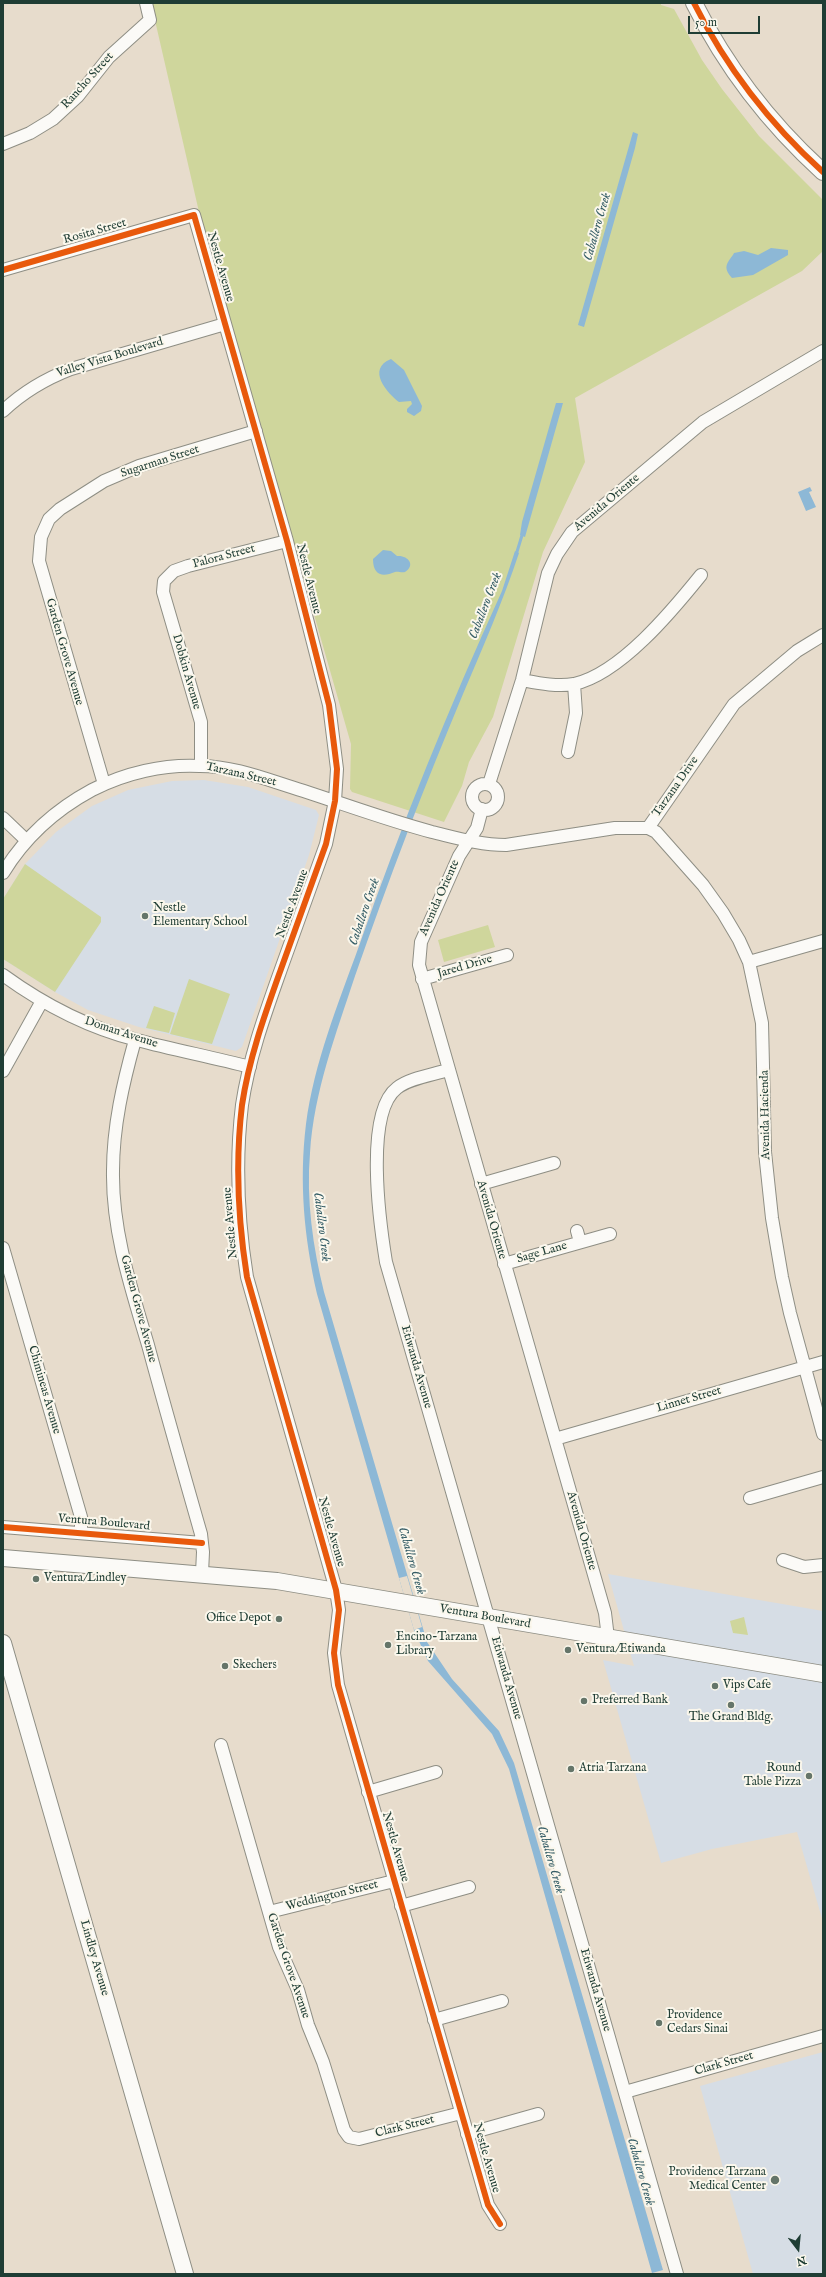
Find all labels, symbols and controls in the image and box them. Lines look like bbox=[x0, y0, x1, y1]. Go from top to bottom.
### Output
scale bar bbox=[690, 8, 762, 34]
text: 50 m bbox=[695, 15, 717, 30]
street label: Rancho Street bbox=[59, 50, 117, 112]
water label: Caballero Creek bbox=[581, 191, 615, 263]
street label: Rosita Street bbox=[62, 216, 128, 248]
street label: Nestle Avenue bbox=[203, 230, 237, 304]
street label: Valley Vista Boulevard bbox=[55, 335, 165, 381]
street label: Sugarman Street bbox=[119, 443, 201, 481]
street label: Avenida Oriente bbox=[571, 471, 643, 535]
street label: Palora Street bbox=[191, 542, 257, 572]
street label: Nestle Avenue bbox=[292, 542, 324, 616]
water label: Caballero Creek bbox=[466, 571, 506, 641]
street label: Garden Grove Avenue bbox=[42, 597, 86, 707]
street label: Dobkin Avenue bbox=[168, 633, 204, 711]
street label: Tarzana Drive bbox=[650, 754, 702, 820]
street label: Tarzana Street bbox=[204, 760, 278, 790]
street label: Avenida Oriente bbox=[417, 858, 463, 938]
street label: Nestle Avenue bbox=[274, 868, 312, 940]
water label: Caballero Creek bbox=[346, 876, 384, 948]
place label: Nestle Elementary School bbox=[153, 902, 247, 930]
marker: Nestle Elementary School bbox=[140, 911, 150, 921]
street label: Jared Drive bbox=[436, 952, 494, 982]
street label: Doman Avenue bbox=[83, 1014, 159, 1052]
street label: Avenida Hacienda bbox=[758, 1070, 774, 1160]
street label: Avenida Oriente bbox=[473, 1179, 509, 1261]
street label: Nestle Avenue bbox=[221, 1187, 241, 1259]
water label: Caballero Creek bbox=[309, 1191, 333, 1263]
street label: Sage Lane bbox=[515, 1239, 569, 1267]
street label: Garden Grove Avenue bbox=[117, 1254, 159, 1364]
street label: Etiwanda Avenue bbox=[397, 1324, 435, 1410]
street label: Chimineas Avenue bbox=[25, 1344, 63, 1436]
street label: Linnet Street bbox=[655, 1384, 723, 1416]
street label: Avenida Oriente bbox=[563, 1490, 599, 1572]
street label: Nestle Avenue bbox=[314, 1495, 348, 1569]
street label: Ventura Boulevard bbox=[57, 1512, 151, 1534]
water label: Caballero Creek bbox=[394, 1525, 428, 1597]
place label: Ventura/Lindley bbox=[44, 1572, 126, 1586]
marker: Ventura/Lindley bbox=[31, 1574, 41, 1584]
street label: Ventura Boulevard bbox=[438, 1602, 532, 1632]
place label: Office Depot bbox=[206, 1612, 271, 1626]
marker: Office Depot bbox=[274, 1614, 284, 1624]
place label: Encino-Tarzana Library bbox=[396, 1631, 477, 1659]
street label: Etiwanda Avenue bbox=[487, 1635, 525, 1721]
marker: Encino-Tarzana Library bbox=[383, 1640, 393, 1650]
place label: Ventura/Etiwanda bbox=[576, 1643, 666, 1657]
marker: Ventura/Etiwanda bbox=[563, 1645, 573, 1655]
place label: Skechers bbox=[233, 1659, 277, 1673]
marker: Skechers bbox=[220, 1661, 230, 1671]
place label: Vips Cafe bbox=[723, 1679, 771, 1693]
marker: Vips Cafe bbox=[710, 1681, 720, 1691]
place label: Preferred Bank bbox=[592, 1694, 668, 1708]
marker: Preferred Bank bbox=[579, 1696, 589, 1706]
marker: The Grand Bldg. bbox=[726, 1700, 736, 1710]
place label: The Grand Bldg. bbox=[689, 1711, 773, 1725]
place label: Atria Tarzana bbox=[579, 1762, 646, 1776]
place label: Round Table Pizza bbox=[744, 1762, 801, 1790]
marker: Atria Tarzana bbox=[566, 1764, 576, 1774]
marker: Round Table Pizza bbox=[804, 1771, 814, 1781]
street label: Nestle Avenue bbox=[378, 1810, 412, 1884]
water label: Caballero Creek bbox=[533, 1824, 567, 1896]
street label: Weddington Street bbox=[284, 1878, 380, 1914]
street label: Garden Grove Avenue bbox=[263, 1911, 313, 2021]
street label: Lindley Avenue bbox=[76, 1918, 112, 1998]
street label: Etiwanda Avenue bbox=[576, 1947, 614, 2033]
place label: Providence Cedars Sinai bbox=[667, 2009, 728, 2037]
marker: Providence Cedars Sinai bbox=[654, 2018, 664, 2028]
street label: Clark Street bbox=[693, 2049, 755, 2079]
street label: Clark Street bbox=[374, 2113, 436, 2141]
street label: Nestle Avenue bbox=[469, 2121, 503, 2195]
water label: Caballero Creek bbox=[623, 2136, 657, 2208]
place label: Providence Tarzana Medical Center bbox=[668, 2166, 766, 2194]
marker: Providence Tarzana Medical Center bbox=[769, 2174, 781, 2186]
north arrow bbox=[778, 2229, 818, 2269]
text: N bbox=[795, 2252, 808, 2269]

